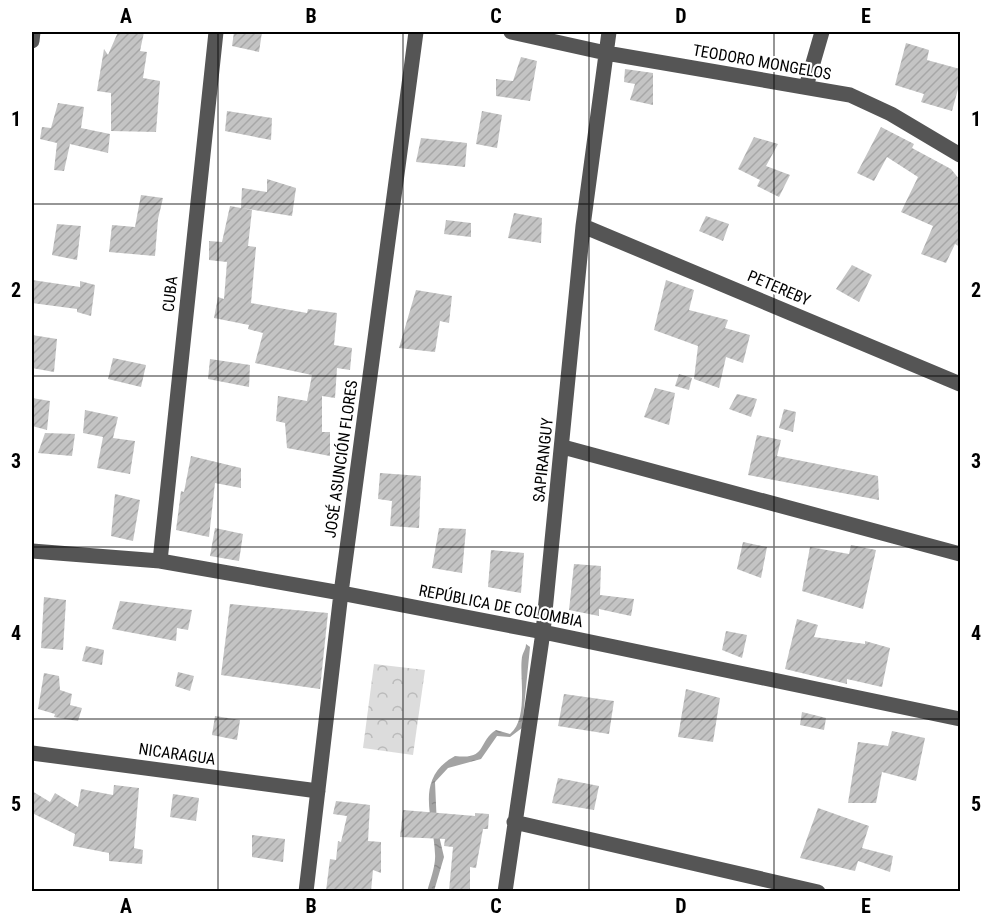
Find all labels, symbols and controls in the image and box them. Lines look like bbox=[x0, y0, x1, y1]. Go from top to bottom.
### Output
text: A bbox=[120, 4, 132, 28]
text: B bbox=[305, 4, 317, 28]
text: C bbox=[490, 4, 502, 28]
text: D bbox=[675, 4, 687, 28]
text: E bbox=[861, 4, 871, 28]
street label: TEODORO MONGELOS bbox=[691, 40, 833, 84]
text: 1 bbox=[11, 107, 21, 131]
text: 1 bbox=[971, 107, 981, 131]
street label: PETEREBY bbox=[745, 266, 814, 310]
street label: CUBA bbox=[159, 275, 181, 313]
text: 2 bbox=[11, 278, 21, 302]
text: 2 bbox=[971, 278, 981, 302]
street label: JOSÉ ASUNCIÓN FLORES bbox=[320, 379, 361, 539]
street label: SAPIRANGUY bbox=[529, 416, 557, 503]
text: 3 bbox=[11, 449, 21, 473]
text: 3 bbox=[971, 449, 981, 473]
street label: REPÚBLICA DE COLOMBIA bbox=[417, 581, 585, 631]
text: 4 bbox=[11, 621, 21, 645]
text: 4 bbox=[971, 621, 981, 645]
street label: NICARAGUA bbox=[137, 739, 217, 769]
text: 5 bbox=[11, 792, 21, 816]
text: 5 bbox=[971, 792, 981, 816]
text: A bbox=[120, 894, 132, 918]
text: B bbox=[305, 894, 317, 918]
text: C bbox=[490, 894, 502, 918]
text: D bbox=[675, 894, 687, 918]
text: E bbox=[861, 894, 871, 918]

